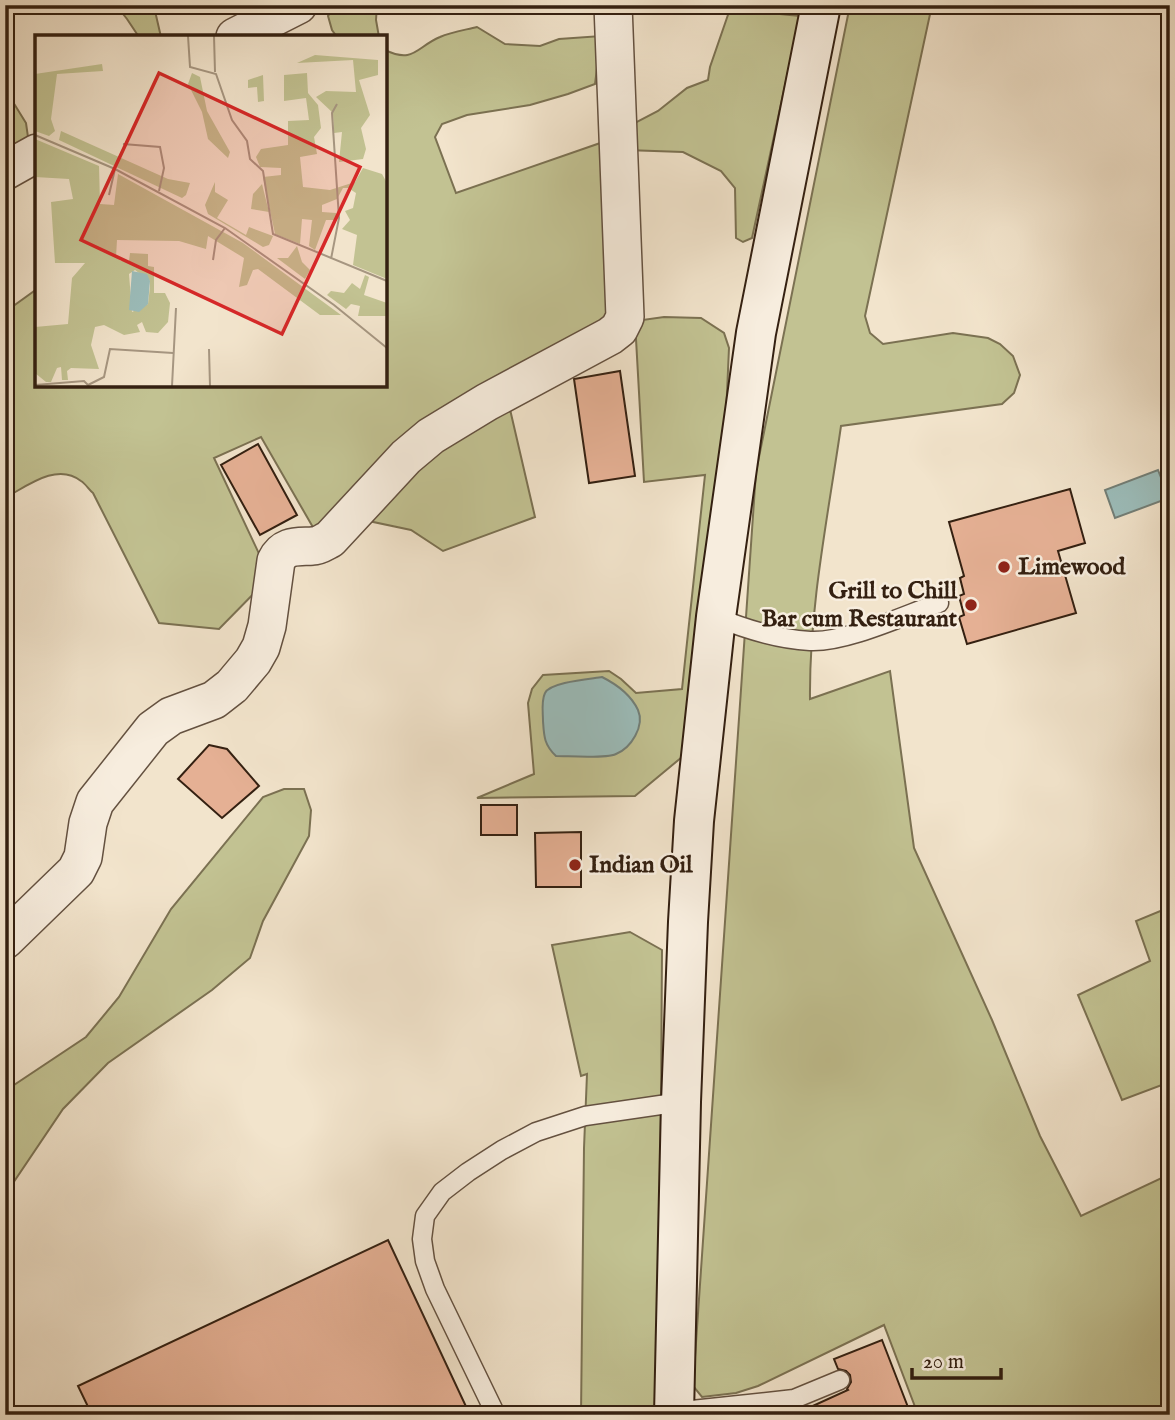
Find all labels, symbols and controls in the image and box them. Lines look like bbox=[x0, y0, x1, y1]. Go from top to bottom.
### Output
inset map bbox=[35, 35, 387, 387]
place label: Limewood bbox=[1018, 552, 1126, 583]
marker: Limewood bbox=[996, 559, 1012, 575]
place label: Grill to Chill Bar cum Restaurant bbox=[761, 576, 958, 635]
marker: Grill to Chill Bar cum Restaurant bbox=[963, 597, 979, 613]
place label: Indian Oil bbox=[589, 850, 693, 881]
marker: Indian Oil bbox=[567, 857, 583, 873]
scale bar bbox=[912, 1336, 1002, 1380]
text: 20 m bbox=[923, 1349, 964, 1376]

